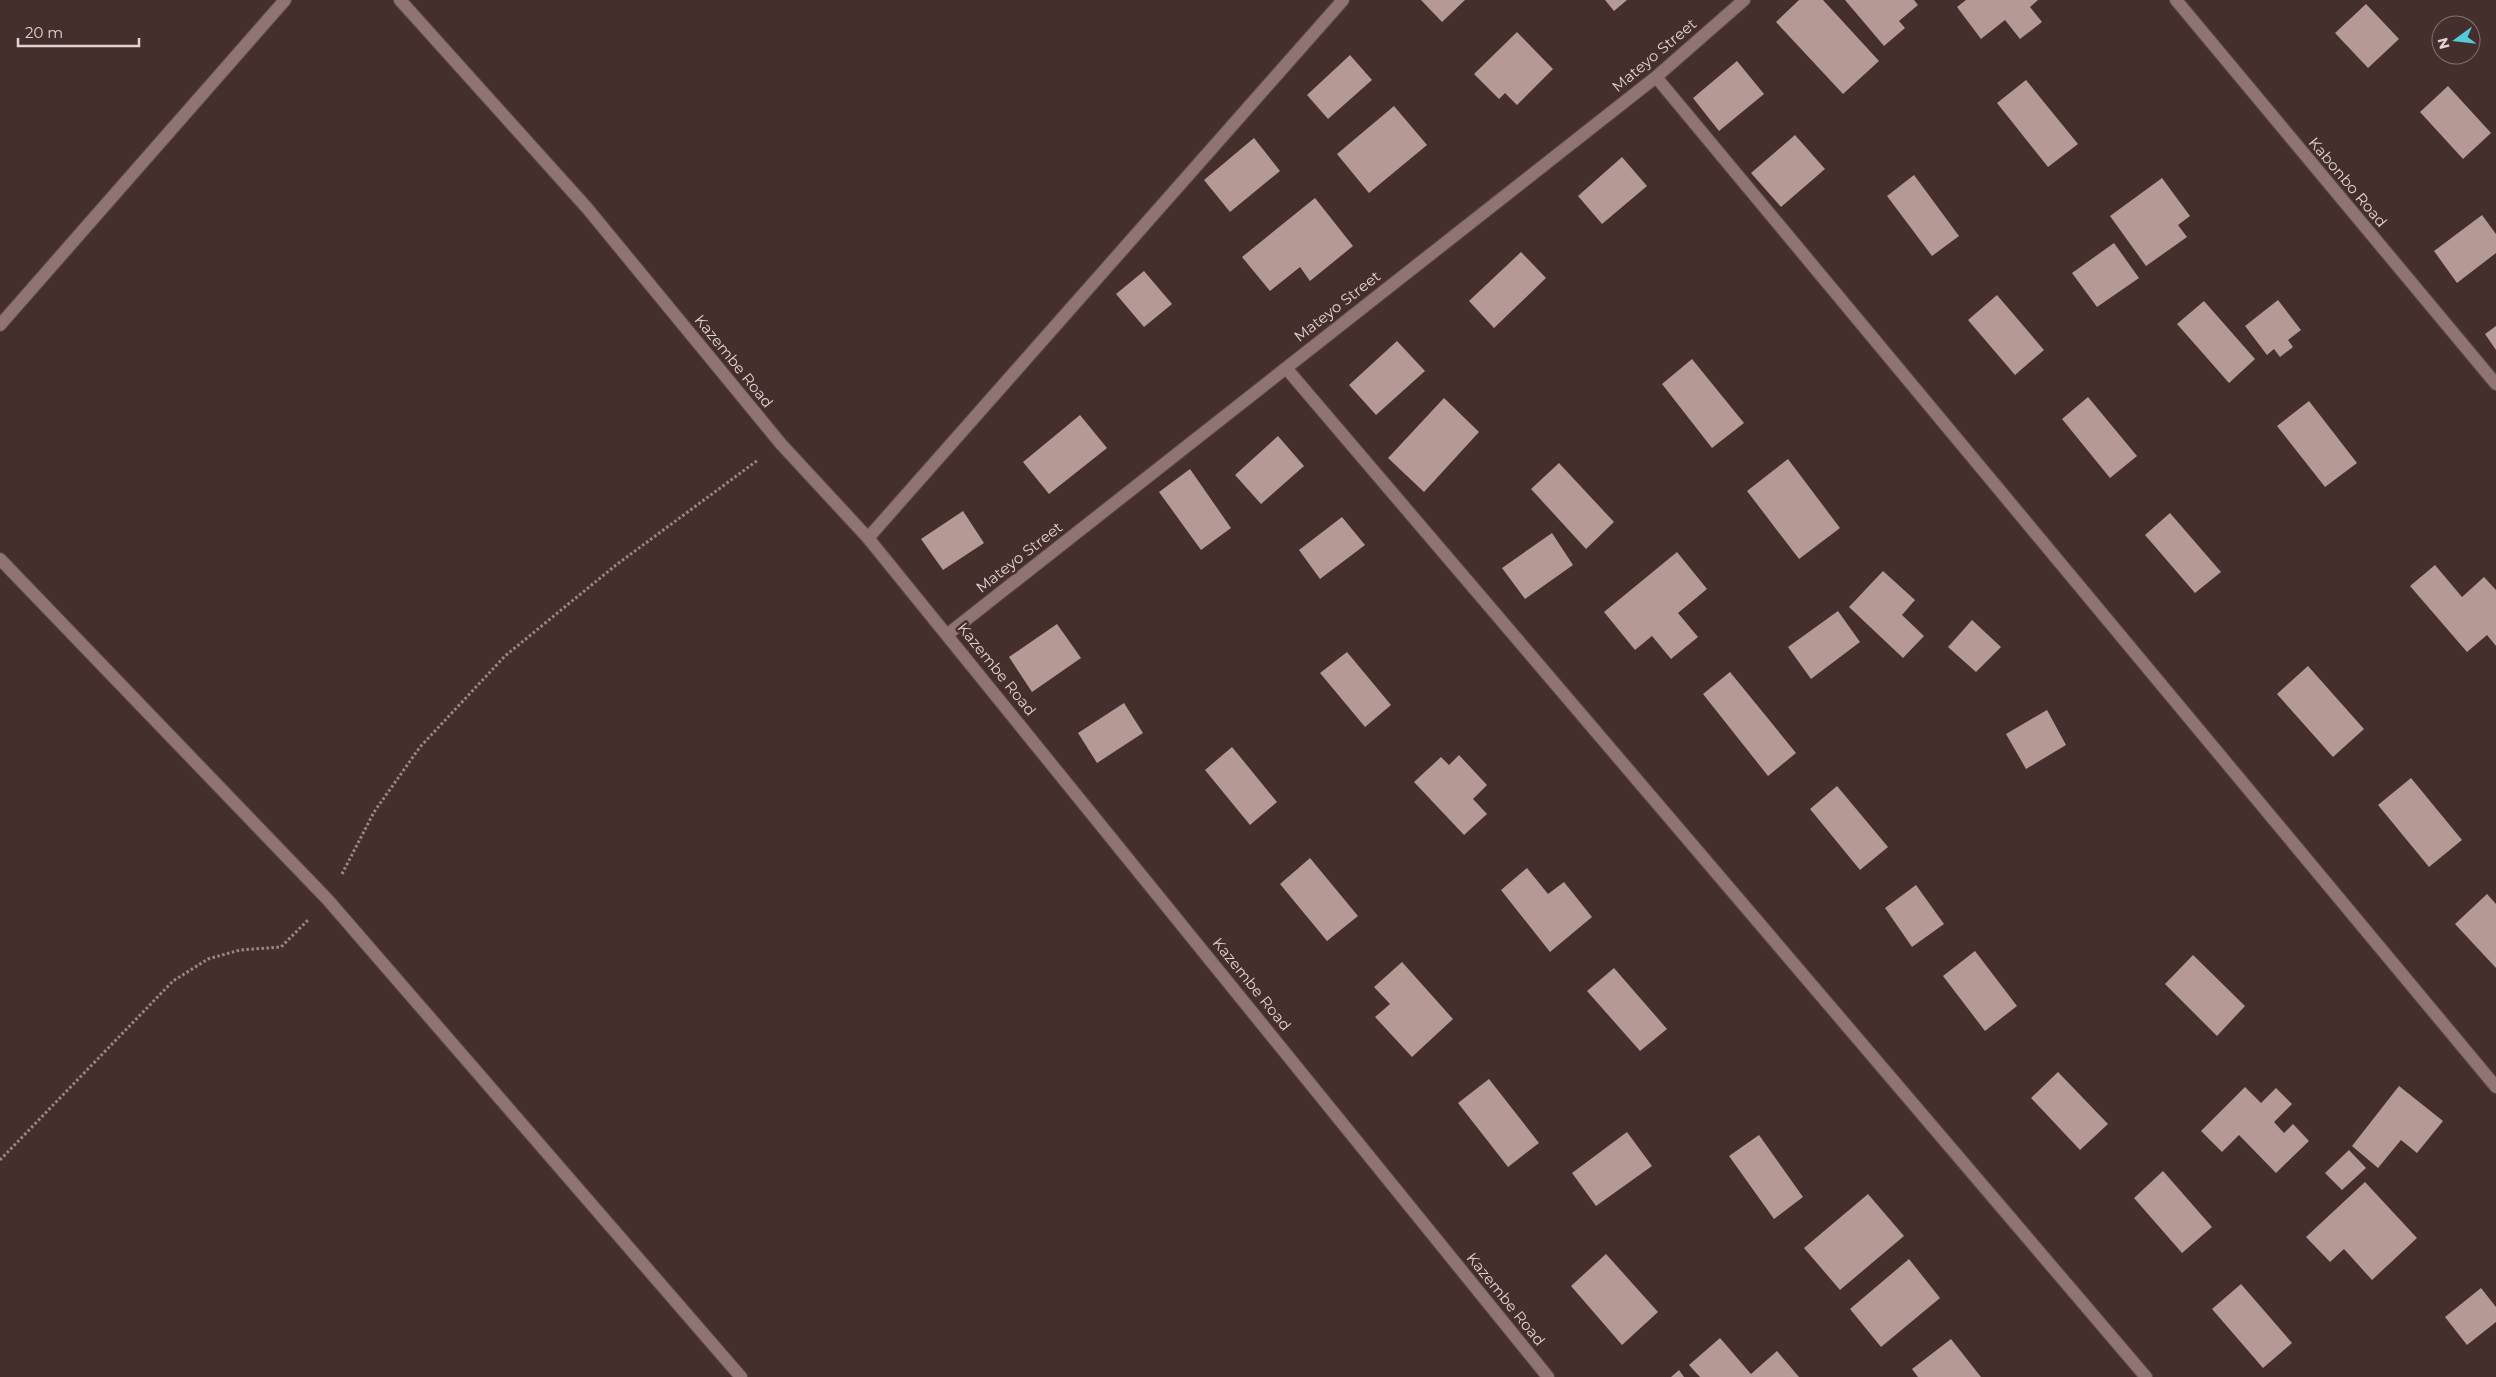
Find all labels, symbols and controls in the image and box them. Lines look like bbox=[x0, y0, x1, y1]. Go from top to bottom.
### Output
street label: Mateyo Street bbox=[1608, 14, 1700, 96]
scale bar bbox=[18, 15, 139, 47]
north arrow bbox=[2431, 15, 2481, 65]
text: 20 m bbox=[25, 23, 63, 42]
text: N bbox=[2433, 36, 2454, 51]
street label: Kabonbo Road bbox=[2305, 133, 2391, 231]
street label: Mateyo Street bbox=[1290, 266, 1384, 346]
street label: Kazembe Road bbox=[691, 311, 777, 411]
street label: Mateyo Street bbox=[972, 517, 1066, 597]
street label: Kazembe Road bbox=[954, 619, 1040, 719]
street label: Kazembe Road bbox=[1209, 934, 1295, 1034]
street label: Kazembe Road bbox=[1463, 1249, 1549, 1349]

